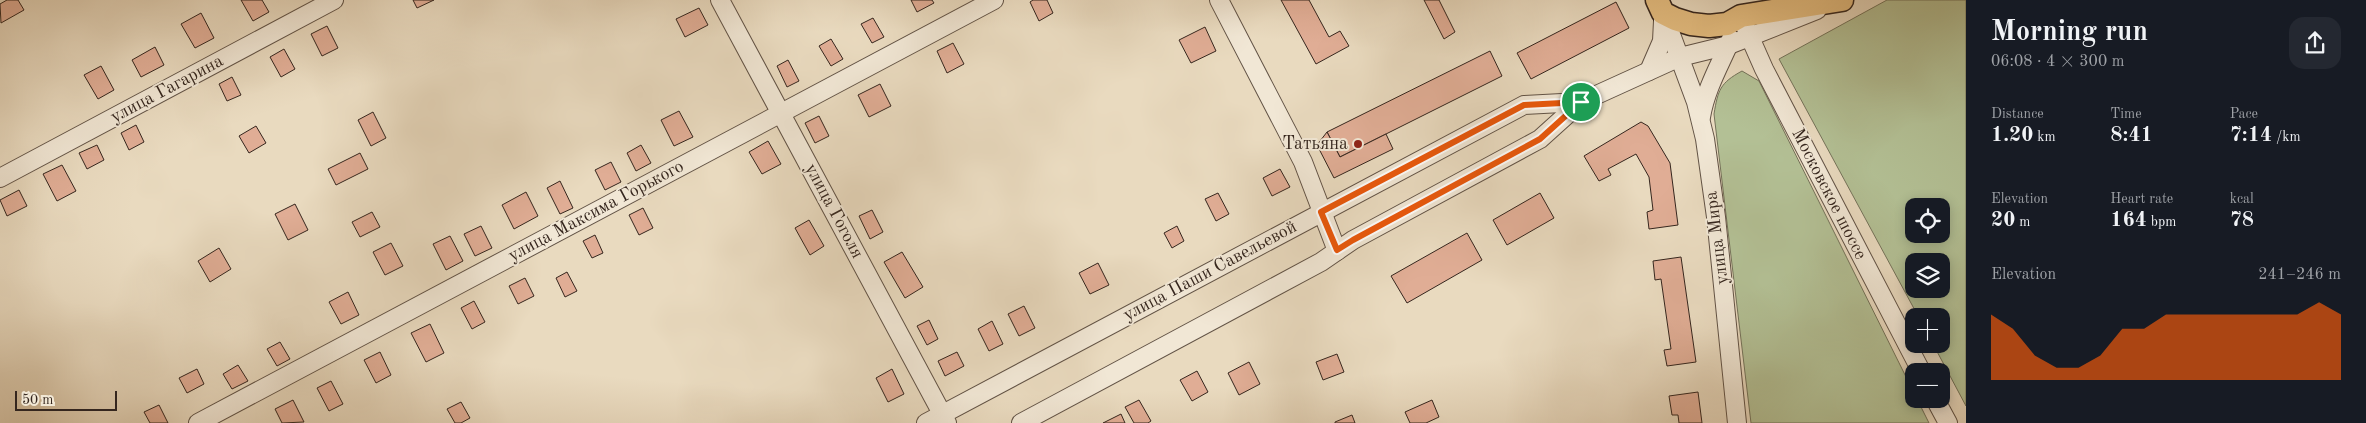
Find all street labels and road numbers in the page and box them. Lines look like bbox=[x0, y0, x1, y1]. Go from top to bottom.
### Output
street label: улица Гагарина bbox=[108, 52, 226, 126]
street label: Московское шоссе bbox=[1788, 126, 1870, 262]
street label: улица Максима Горького bbox=[505, 157, 687, 265]
street label: улица Гоголя bbox=[801, 161, 867, 261]
street label: улица Мира bbox=[1702, 190, 1732, 286]
street label: улица Паши Савельевой bbox=[1120, 218, 1300, 324]

